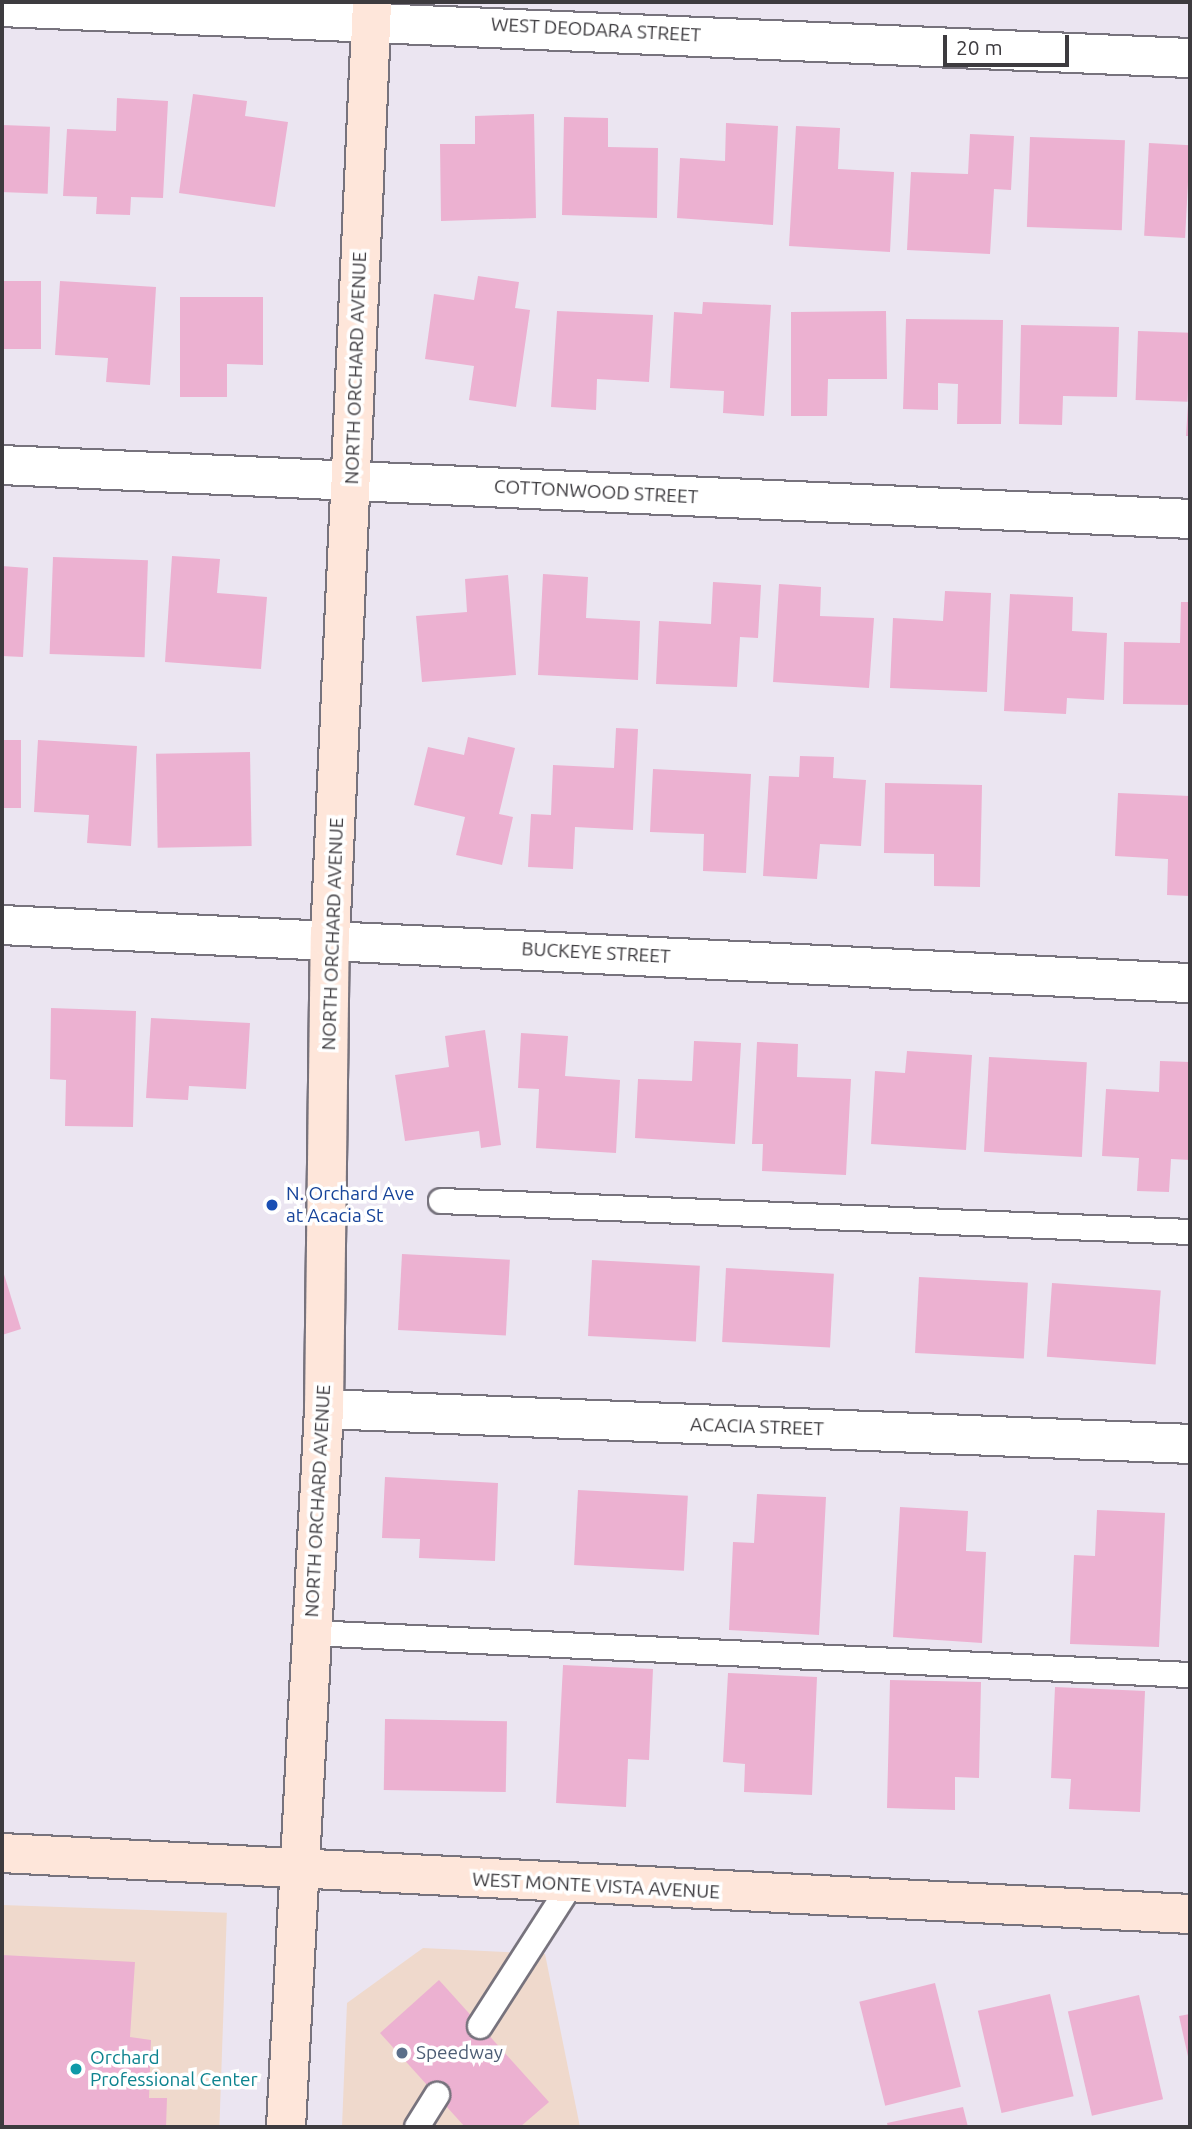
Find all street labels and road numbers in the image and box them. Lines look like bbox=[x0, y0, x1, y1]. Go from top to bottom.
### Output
street label: WEST DEODARA STREET bbox=[490, 13, 702, 47]
street label: NORTH ORCHARD AVENUE bbox=[341, 251, 371, 485]
street label: COTTONWOOD STREET bbox=[493, 475, 699, 509]
street label: NORTH ORCHARD AVENUE bbox=[318, 817, 348, 1051]
street label: BUCKEYE STREET bbox=[521, 938, 671, 968]
street label: NORTH ORCHARD AVENUE bbox=[301, 1384, 335, 1618]
street label: ACACIA STREET bbox=[690, 1413, 824, 1441]
street label: WEST MONTE VISTA AVENUE bbox=[472, 1868, 720, 1904]

